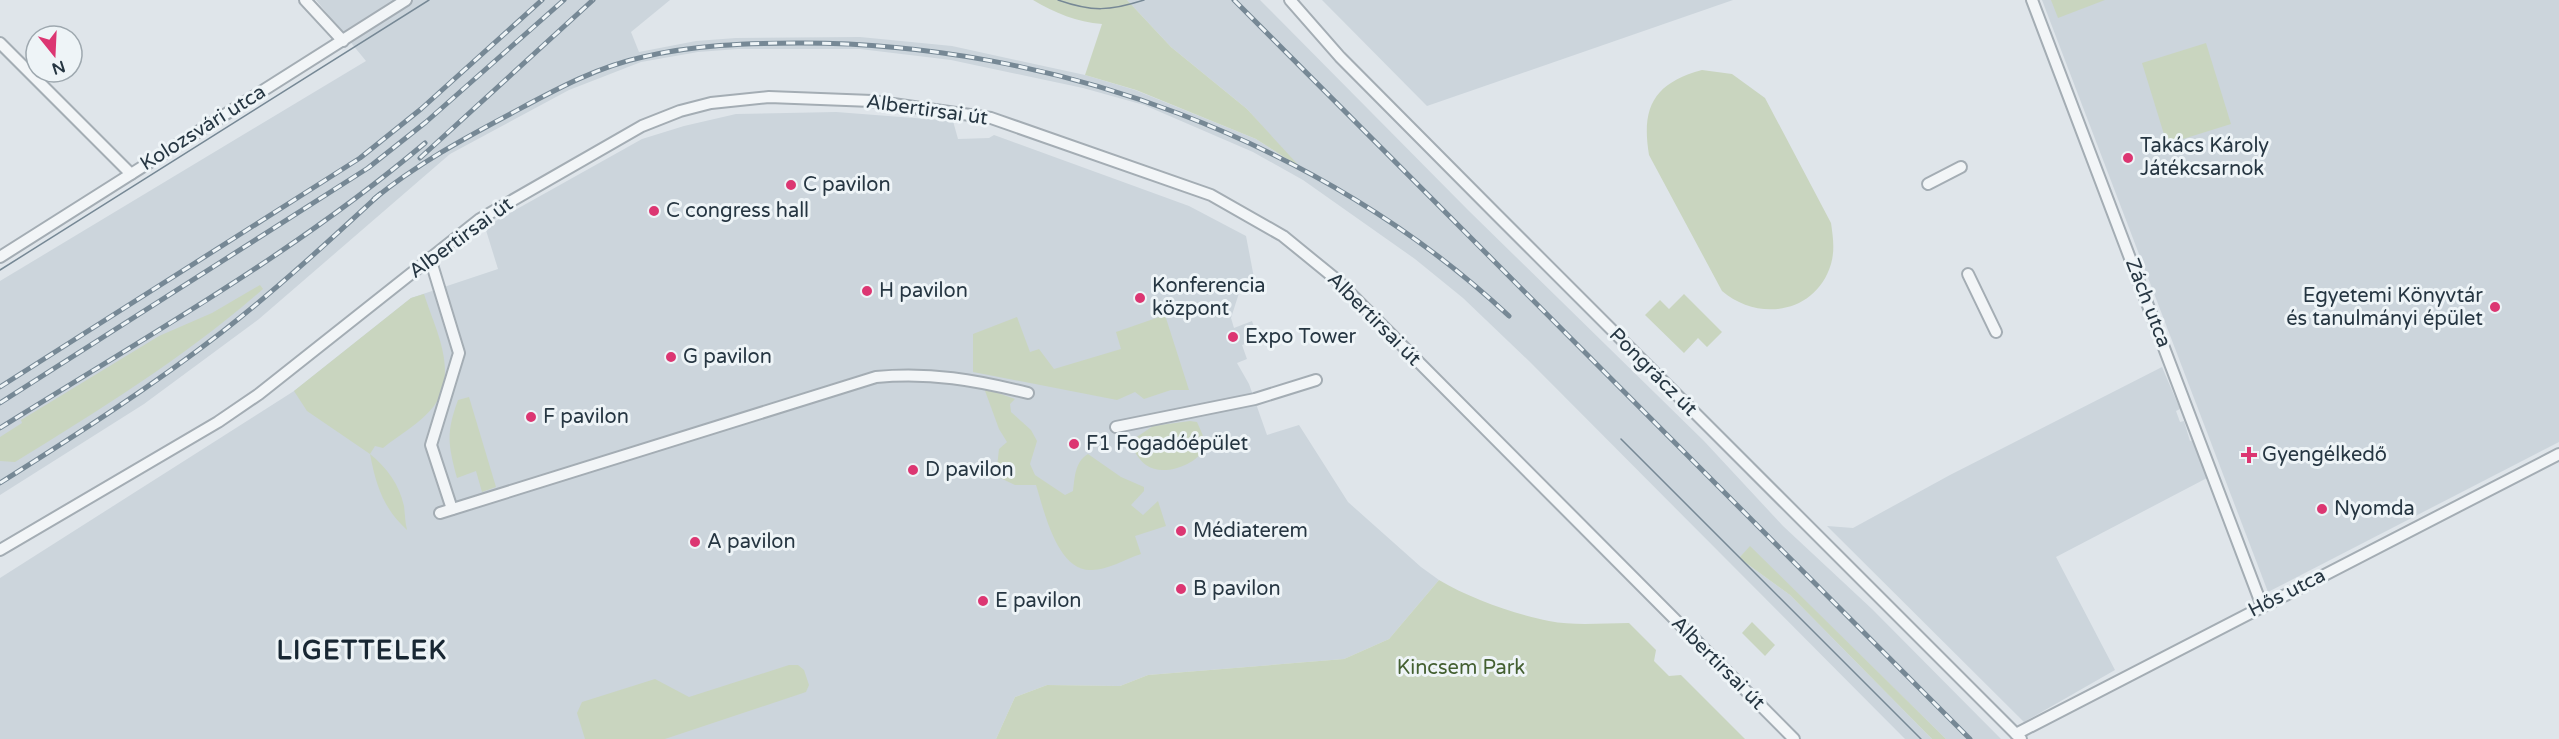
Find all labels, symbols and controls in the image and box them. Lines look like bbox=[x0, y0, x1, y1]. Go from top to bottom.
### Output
north arrow bbox=[24, 24, 84, 84]
text: N bbox=[49, 56, 68, 79]
street label: Kolozsvári utca bbox=[136, 80, 270, 176]
street label: Albertirsai út bbox=[865, 90, 990, 130]
place label: Takács Károly Játékcsarnok bbox=[2140, 134, 2269, 181]
marker: Takács Károly Játékcsarnok bbox=[2121, 151, 2135, 165]
place label: C pavilon bbox=[803, 173, 891, 197]
marker: C pavilon bbox=[784, 178, 798, 192]
street label: Albertirsai út bbox=[404, 192, 518, 284]
place label: C congress hall bbox=[666, 199, 809, 223]
marker: C congress hall bbox=[647, 204, 661, 218]
street label: Zách utca bbox=[2120, 255, 2176, 351]
street label: Albertirsai út bbox=[1322, 267, 1426, 371]
place label: Konferencia központ bbox=[1152, 274, 1266, 321]
place label: H pavilon bbox=[879, 279, 968, 303]
marker: H pavilon bbox=[860, 284, 874, 298]
place label: Egyetemi Könyvtár és tanulmányi épület bbox=[2286, 284, 2483, 331]
marker: Konferencia központ bbox=[1133, 291, 1147, 305]
marker: Egyetemi Könyvtár és tanulmányi épület bbox=[2488, 300, 2502, 314]
street label: Pongrácz út bbox=[1604, 323, 1702, 421]
place label: Expo Tower bbox=[1245, 325, 1356, 349]
marker: Expo Tower bbox=[1226, 330, 1240, 344]
place label: G pavilon bbox=[683, 345, 772, 369]
marker: G pavilon bbox=[664, 350, 678, 364]
place label: F pavilon bbox=[543, 405, 629, 429]
marker: F pavilon bbox=[524, 410, 538, 424]
place label: F1 Fogadóépület bbox=[1086, 432, 1248, 456]
marker: F1 Fogadóépület bbox=[1067, 437, 1081, 451]
place label: Gyengélkedő bbox=[2262, 443, 2387, 467]
marker: Gyengélkedő bbox=[2240, 446, 2258, 464]
place label: D pavilon bbox=[925, 458, 1014, 482]
marker: D pavilon bbox=[906, 463, 920, 477]
place label: Nyomda bbox=[2334, 497, 2415, 521]
marker: Nyomda bbox=[2315, 502, 2329, 516]
place label: Médiaterem bbox=[1193, 519, 1308, 543]
marker: Médiaterem bbox=[1174, 524, 1188, 538]
place label: A pavilon bbox=[707, 530, 796, 554]
marker: A pavilon bbox=[688, 535, 702, 549]
street label: Hős utca bbox=[2244, 563, 2330, 623]
place label: B pavilon bbox=[1193, 577, 1281, 601]
marker: B pavilon bbox=[1174, 582, 1188, 596]
place label: E pavilon bbox=[995, 589, 1082, 613]
marker: E pavilon bbox=[976, 594, 990, 608]
street label: Albertirsai út bbox=[1666, 611, 1770, 715]
district label: LIGETTELEK bbox=[277, 635, 447, 666]
park label: Kincsem Park bbox=[1397, 656, 1525, 680]

